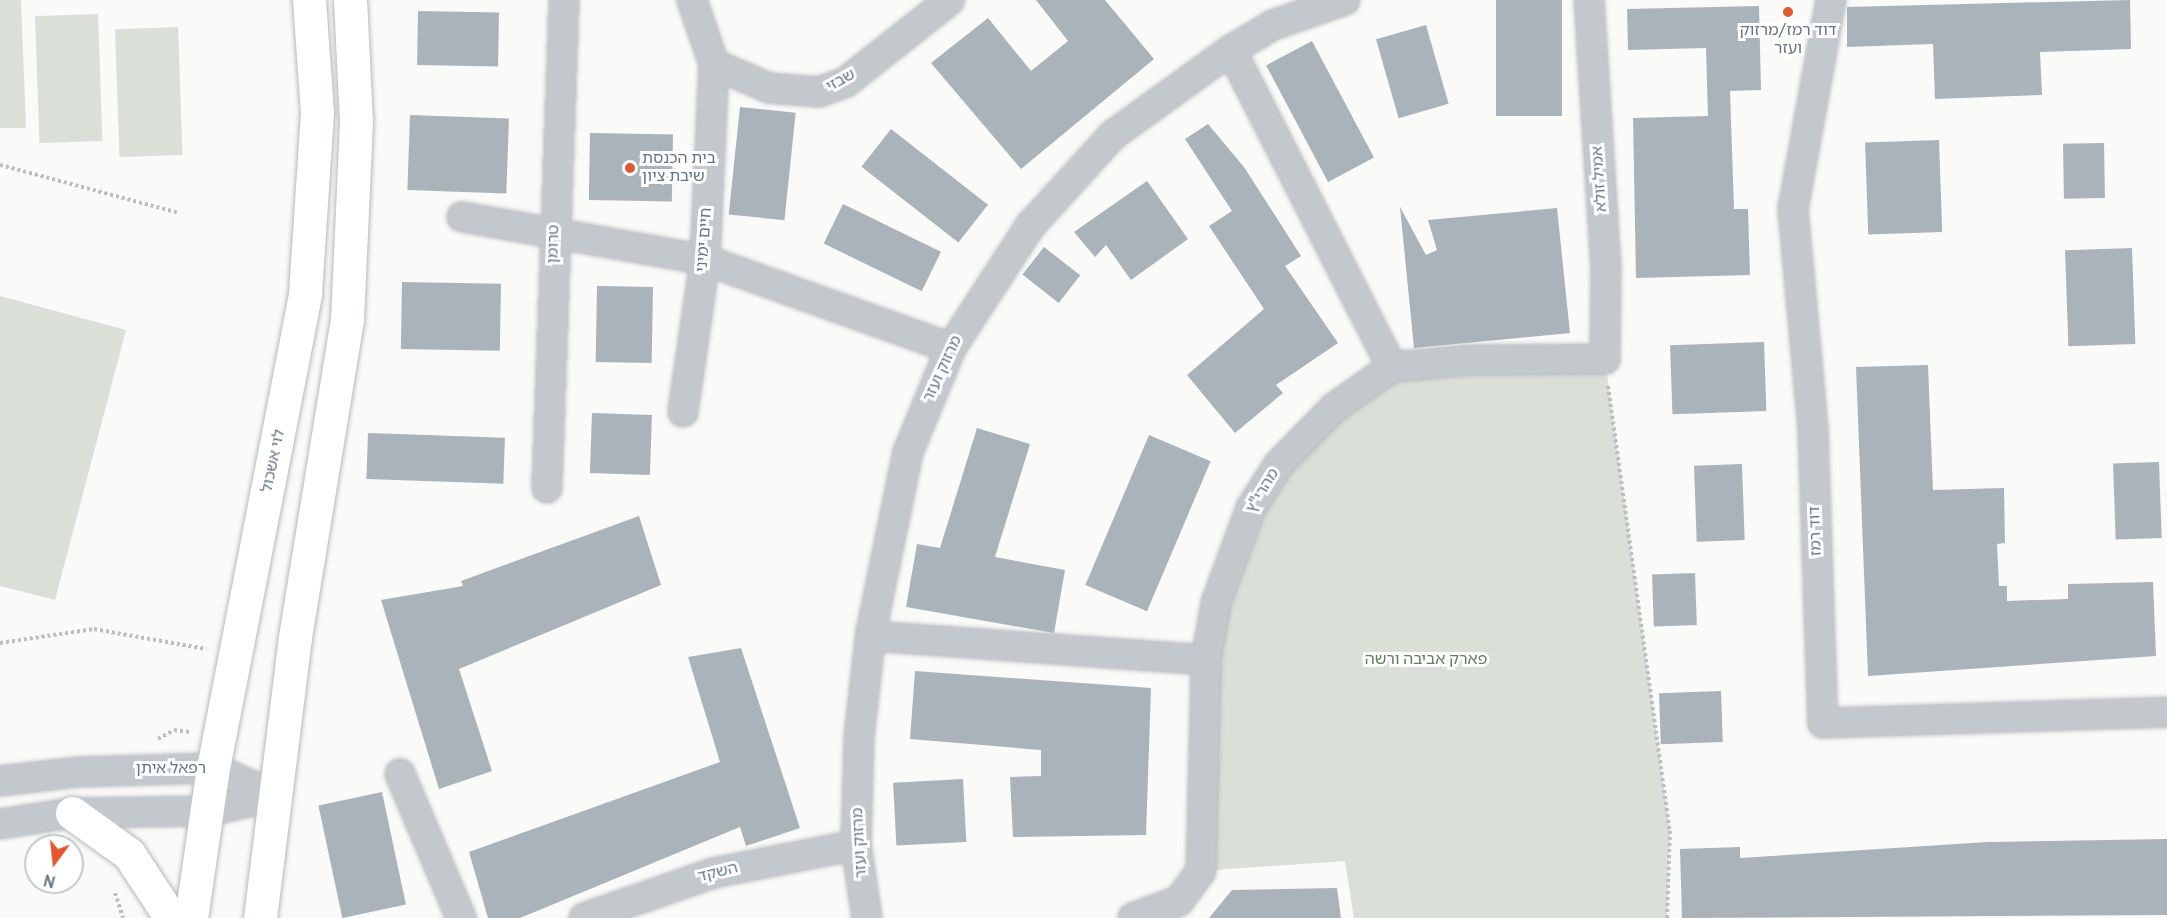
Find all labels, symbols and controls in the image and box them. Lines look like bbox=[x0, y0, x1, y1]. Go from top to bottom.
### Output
marker: דוד רמז/מרזוק ועזר bbox=[1781, 5, 1795, 19]
place label: דוד רמז/מרזוק ועזר bbox=[1740, 21, 1836, 59]
street label: שבזי bbox=[823, 65, 859, 97]
street label: אמיל זולא bbox=[1588, 145, 1612, 213]
place label: בית הכנסת שיבת ציון bbox=[642, 149, 716, 187]
marker: בית הכנסת שיבת ציון bbox=[623, 161, 637, 175]
street label: חיים ימיני bbox=[693, 207, 717, 273]
street label: טרומן bbox=[544, 224, 564, 264]
street label: מרזוק ועזר bbox=[919, 333, 967, 405]
street label: לוי אשכול bbox=[258, 428, 290, 494]
street label: מהרי"ץ bbox=[1242, 465, 1284, 517]
street label: דוד רמז bbox=[1806, 506, 1826, 556]
park label: פארק אביבה ורשה bbox=[1365, 650, 1487, 670]
street label: רפאל איתן bbox=[136, 759, 206, 779]
street label: מרזוק ועזר bbox=[849, 807, 871, 879]
north arrow bbox=[24, 834, 84, 894]
street label: השקד bbox=[696, 859, 740, 887]
text: N bbox=[42, 868, 58, 891]

